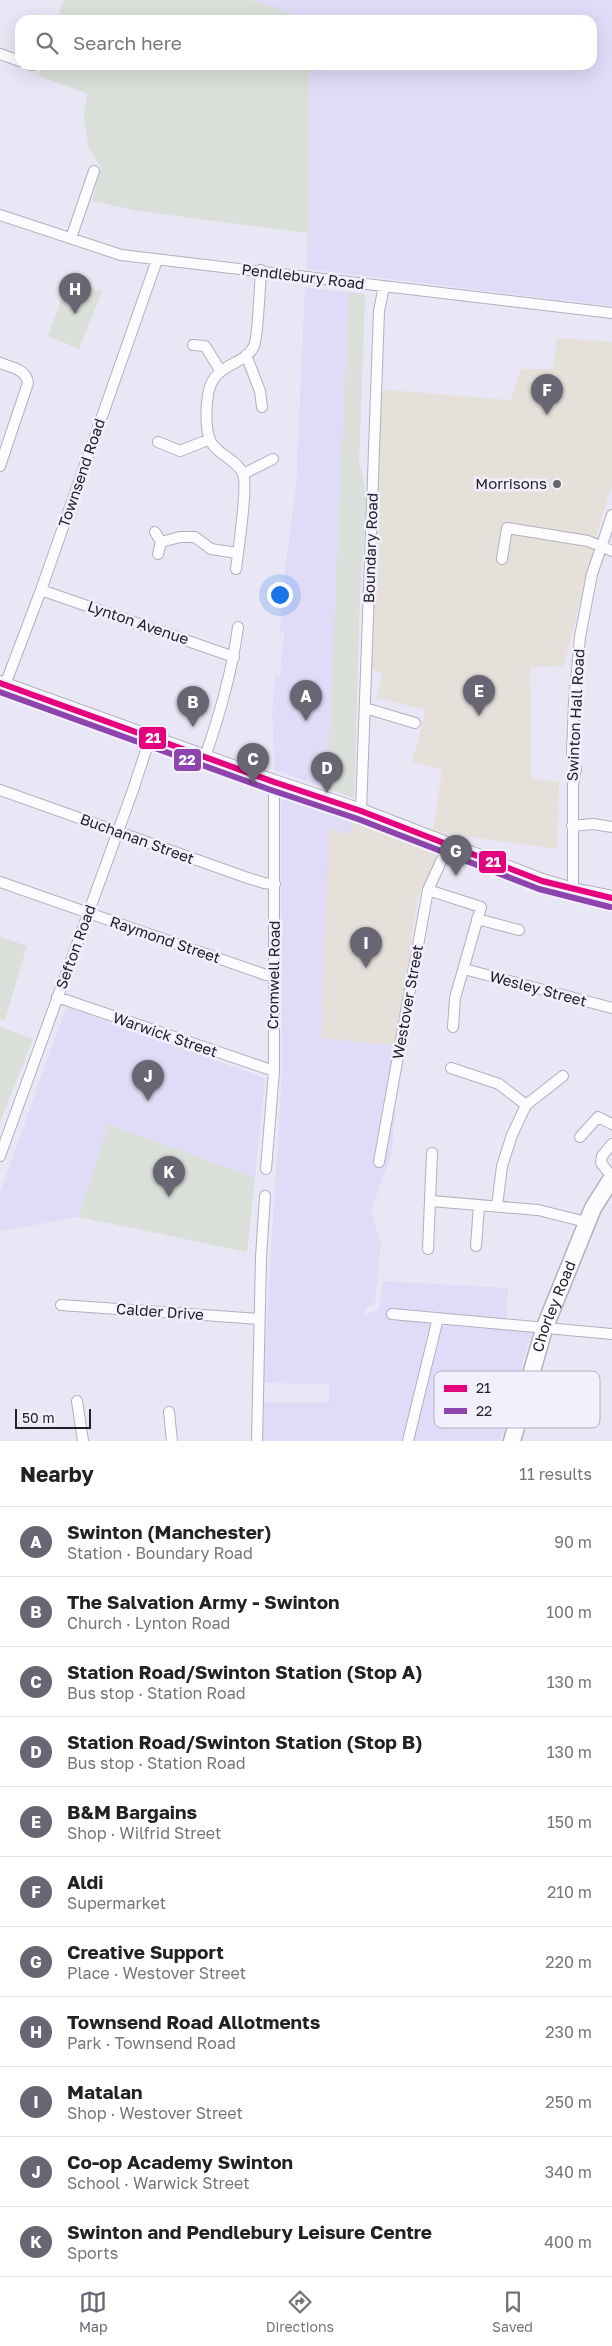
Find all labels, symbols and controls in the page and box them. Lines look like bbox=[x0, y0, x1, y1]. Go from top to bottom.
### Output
search box bbox=[15, 15, 597, 70]
icon: search bbox=[33, 29, 61, 57]
text: Search here bbox=[73, 31, 182, 54]
street label: Pendlebury Road bbox=[241, 260, 366, 292]
pin: H bbox=[59, 273, 91, 314]
pin: F bbox=[531, 374, 563, 415]
street label: Townsend Road bbox=[54, 416, 108, 529]
place label: Morrisons bbox=[475, 474, 547, 492]
marker: Morrisons bbox=[551, 478, 563, 490]
street label: Boundary Road bbox=[359, 493, 381, 603]
your location bbox=[267, 582, 293, 608]
street label: Lynton Avenue bbox=[85, 596, 192, 648]
street label: Swinton Hall Road bbox=[563, 648, 587, 782]
pin: E bbox=[463, 675, 495, 716]
pin: A bbox=[290, 680, 322, 721]
pin: B bbox=[177, 686, 209, 727]
line badge: 21 bbox=[138, 726, 167, 750]
text: 21 bbox=[145, 729, 161, 746]
pin: C bbox=[237, 743, 269, 784]
line badge: 22 bbox=[173, 748, 202, 772]
text: 22 bbox=[178, 751, 196, 768]
pin: D bbox=[311, 752, 343, 793]
street label: Buchanan Street bbox=[78, 809, 197, 867]
pin: G bbox=[440, 835, 472, 876]
line badge: 21 bbox=[478, 850, 507, 874]
text: 21 bbox=[485, 853, 501, 870]
street label: Sefton Road bbox=[51, 902, 99, 991]
street label: Raymond Street bbox=[108, 912, 223, 966]
street label: Cromwell Road bbox=[263, 920, 283, 1030]
pin: I bbox=[350, 927, 382, 968]
street label: Westover Street bbox=[388, 943, 426, 1060]
street label: Wesley Street bbox=[488, 966, 589, 1010]
street label: Warwick Street bbox=[111, 1008, 220, 1060]
pin: J bbox=[132, 1060, 164, 1101]
pin: K bbox=[153, 1156, 185, 1197]
street label: Chorley Road bbox=[528, 1258, 579, 1354]
street label: Calder Drive bbox=[116, 1299, 205, 1323]
legend bbox=[434, 1371, 600, 1428]
text: 21 bbox=[476, 1379, 491, 1396]
text: 22 bbox=[476, 1402, 492, 1419]
scale bar bbox=[15, 1406, 91, 1429]
text: 50 m bbox=[22, 1409, 55, 1426]
text: Nearby bbox=[20, 1461, 94, 1487]
text: 11 results bbox=[519, 1464, 592, 1484]
text: Swinton (Manchester) bbox=[67, 1520, 272, 1543]
text: A bbox=[30, 1532, 42, 1552]
text: 90 m bbox=[554, 1532, 592, 1552]
text: Station · Boundary Road bbox=[67, 1543, 253, 1563]
text: The Salvation Army - Swinton bbox=[67, 1590, 340, 1613]
text: B bbox=[30, 1602, 42, 1622]
text: 100 m bbox=[546, 1602, 592, 1622]
text: Church · Lynton Road bbox=[67, 1613, 230, 1633]
text: Station Road/Swinton Station (Stop A) bbox=[67, 1660, 423, 1683]
text: C bbox=[30, 1672, 42, 1692]
text: 130 m bbox=[547, 1672, 592, 1692]
text: Bus stop · Station Road bbox=[67, 1683, 246, 1703]
text: Station Road/Swinton Station (Stop B) bbox=[67, 1730, 422, 1753]
text: D bbox=[30, 1742, 42, 1762]
text: 130 m bbox=[547, 1742, 592, 1762]
text: Bus stop · Station Road bbox=[67, 1753, 246, 1773]
text: B&M Bargains bbox=[67, 1800, 197, 1823]
text: E bbox=[31, 1812, 41, 1832]
text: 150 m bbox=[547, 1812, 592, 1832]
text: Shop · Wilfrid Street bbox=[67, 1823, 221, 1843]
text: Aldi bbox=[67, 1870, 103, 1893]
text: F bbox=[31, 1882, 41, 1902]
text: 210 m bbox=[547, 1882, 592, 1902]
text: Supermarket bbox=[67, 1893, 166, 1913]
text: Creative Support bbox=[67, 1940, 224, 1963]
text: G bbox=[30, 1952, 42, 1972]
text: 220 m bbox=[545, 1952, 592, 1972]
text: Place · Westover Street bbox=[67, 1963, 246, 1983]
text: Townsend Road Allotments bbox=[67, 2010, 320, 2033]
text: H bbox=[30, 2022, 42, 2042]
text: 230 m bbox=[545, 2022, 592, 2042]
text: Park · Townsend Road bbox=[67, 2033, 236, 2053]
text: Matalan bbox=[67, 2080, 142, 2103]
text: I bbox=[33, 2092, 39, 2112]
text: 250 m bbox=[545, 2092, 592, 2112]
text: Shop · Westover Street bbox=[67, 2103, 243, 2123]
text: Co-op Academy Swinton bbox=[67, 2150, 293, 2173]
text: J bbox=[31, 2162, 41, 2182]
text: 340 m bbox=[545, 2162, 592, 2182]
text: School · Warwick Street bbox=[67, 2173, 250, 2193]
text: Swinton and Pendlebury Leisure Centre bbox=[67, 2220, 432, 2243]
text: K bbox=[30, 2232, 42, 2252]
text: 400 m bbox=[544, 2232, 592, 2252]
text: Sports bbox=[67, 2243, 118, 2263]
tab: Map bbox=[79, 2288, 108, 2335]
tab: Directions bbox=[266, 2288, 334, 2335]
tab: Saved bbox=[492, 2288, 533, 2335]

